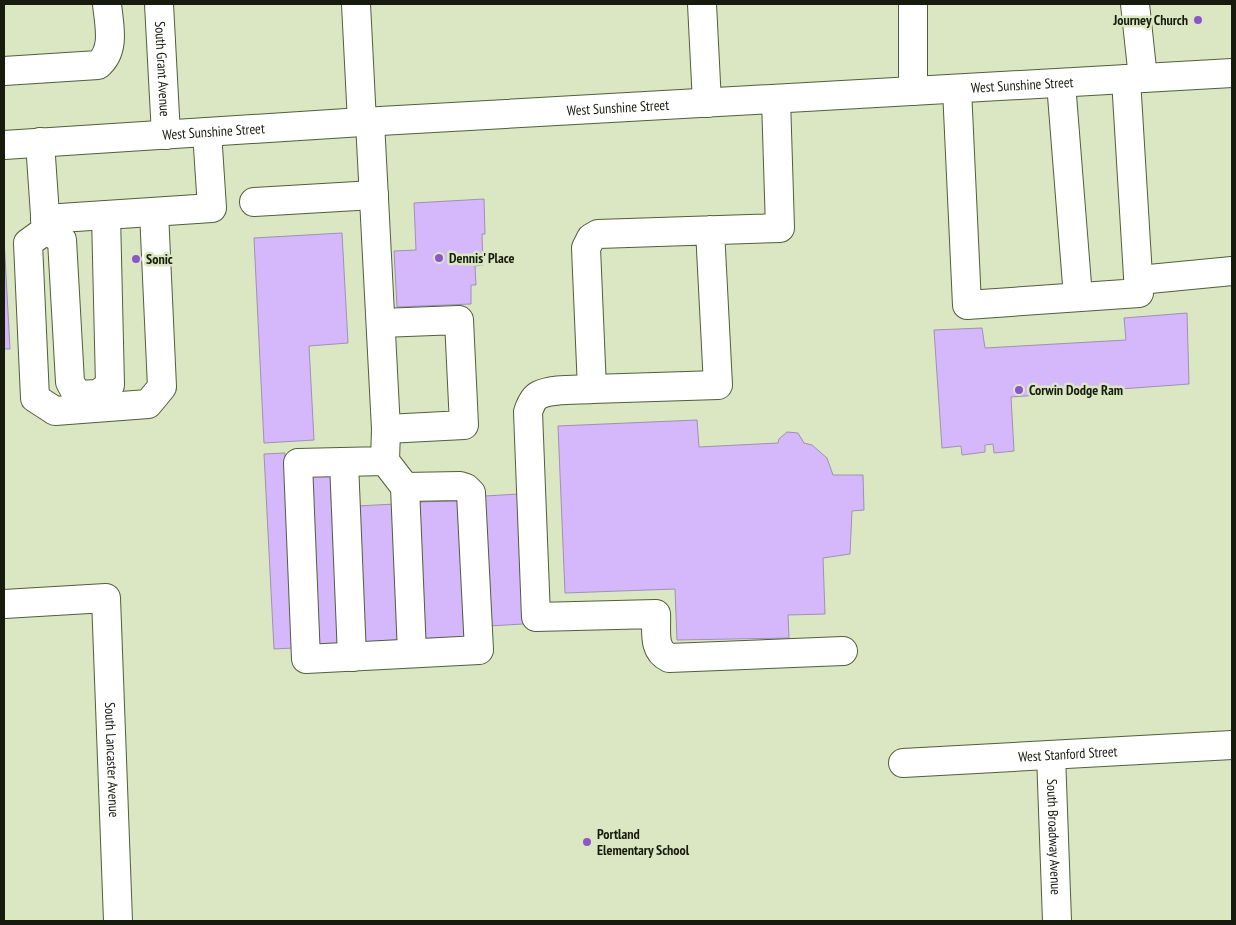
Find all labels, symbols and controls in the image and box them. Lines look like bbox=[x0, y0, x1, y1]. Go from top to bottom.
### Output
place label: Journey Church bbox=[1112, 11, 1188, 29]
marker: Journey Church bbox=[1192, 14, 1204, 26]
street label: South Grant Avenue bbox=[151, 21, 174, 117]
street label: West Sunshine Street bbox=[971, 73, 1074, 97]
street label: West Sunshine Street bbox=[566, 96, 670, 119]
street label: West Sunshine Street bbox=[162, 119, 265, 144]
place label: Dennis' Place bbox=[449, 249, 515, 267]
place label: Sonic bbox=[146, 250, 173, 268]
marker: Dennis' Place bbox=[433, 252, 445, 264]
marker: Sonic bbox=[130, 253, 142, 265]
place label: Corwin Dodge Ram bbox=[1029, 381, 1123, 399]
marker: Corwin Dodge Ram bbox=[1013, 384, 1025, 396]
street label: South Lancaster Avenue bbox=[101, 702, 123, 818]
street label: West Stanford Street bbox=[1018, 742, 1118, 766]
street label: South Broadway Avenue bbox=[1043, 779, 1065, 895]
place label: Portland Elementary School bbox=[597, 825, 690, 859]
marker: Portland Elementary School bbox=[581, 836, 593, 848]

